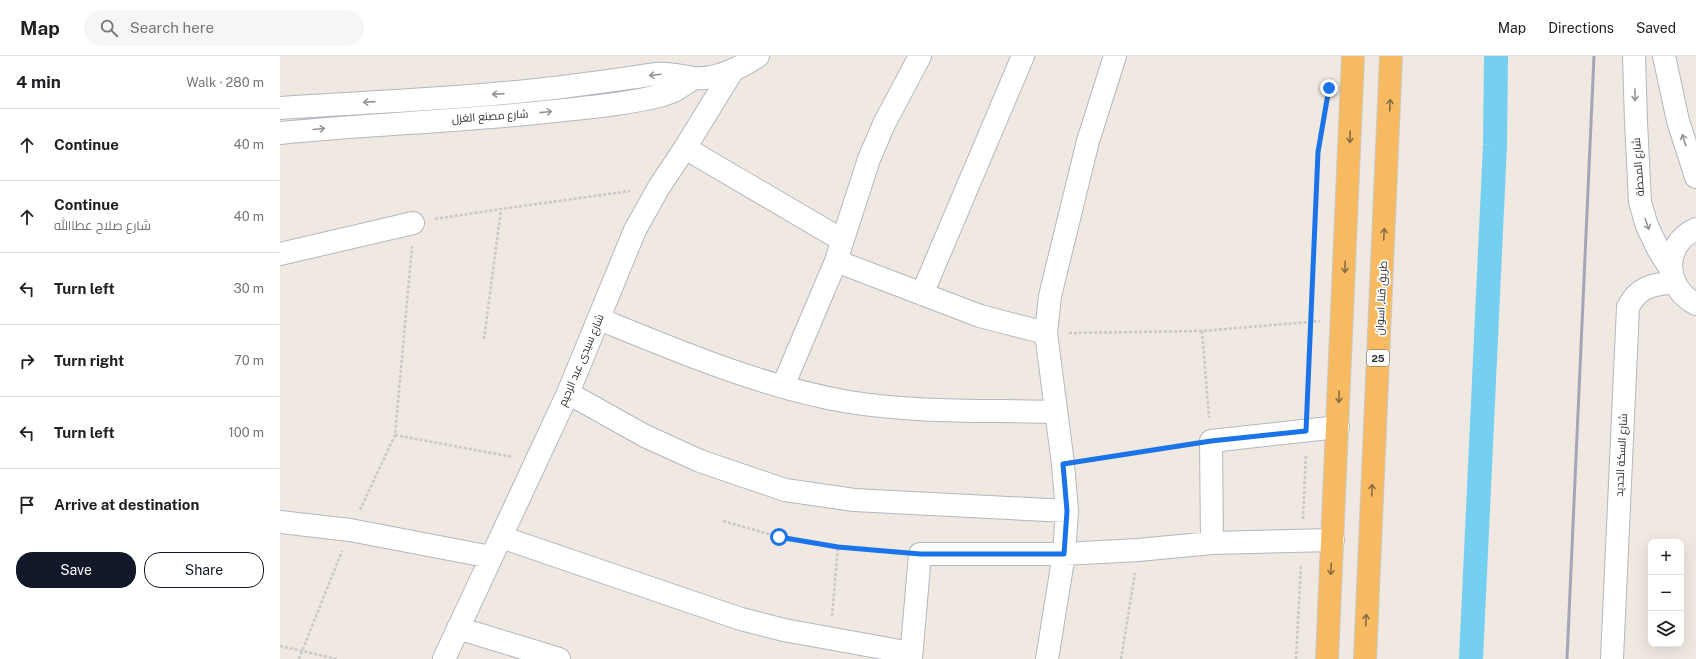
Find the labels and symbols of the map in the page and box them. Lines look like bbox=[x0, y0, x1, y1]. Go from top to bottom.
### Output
one-way arrow bbox=[649, 71, 662, 79]
route end bbox=[1320, 79, 1338, 97]
one-way arrow bbox=[1631, 88, 1639, 101]
one-way arrow bbox=[492, 90, 505, 97]
one-way arrow bbox=[362, 99, 375, 106]
one-way arrow bbox=[1386, 99, 1393, 112]
street label: شارع مصنع الغزل bbox=[451, 107, 529, 127]
one-way arrow bbox=[539, 108, 552, 116]
one-way arrow bbox=[312, 126, 325, 133]
one-way arrow bbox=[1346, 130, 1354, 143]
one-way arrow bbox=[1680, 134, 1687, 147]
street label: شارع المحطة bbox=[1630, 137, 1648, 197]
one-way arrow bbox=[1644, 217, 1651, 230]
one-way arrow bbox=[1380, 228, 1387, 241]
one-way arrow bbox=[1341, 260, 1348, 273]
street label: طريق قنا, اسوان bbox=[1373, 260, 1390, 336]
street label: شارع سيدى عبد الرحيم bbox=[556, 312, 608, 409]
road number: 25 bbox=[1367, 350, 1389, 366]
one-way arrow bbox=[1335, 390, 1343, 403]
street label: شارع السكة الحديد bbox=[1613, 413, 1631, 497]
one-way arrow bbox=[1369, 484, 1376, 497]
route start bbox=[770, 528, 788, 546]
one-way arrow bbox=[1328, 562, 1335, 575]
one-way arrow bbox=[1363, 614, 1370, 627]

